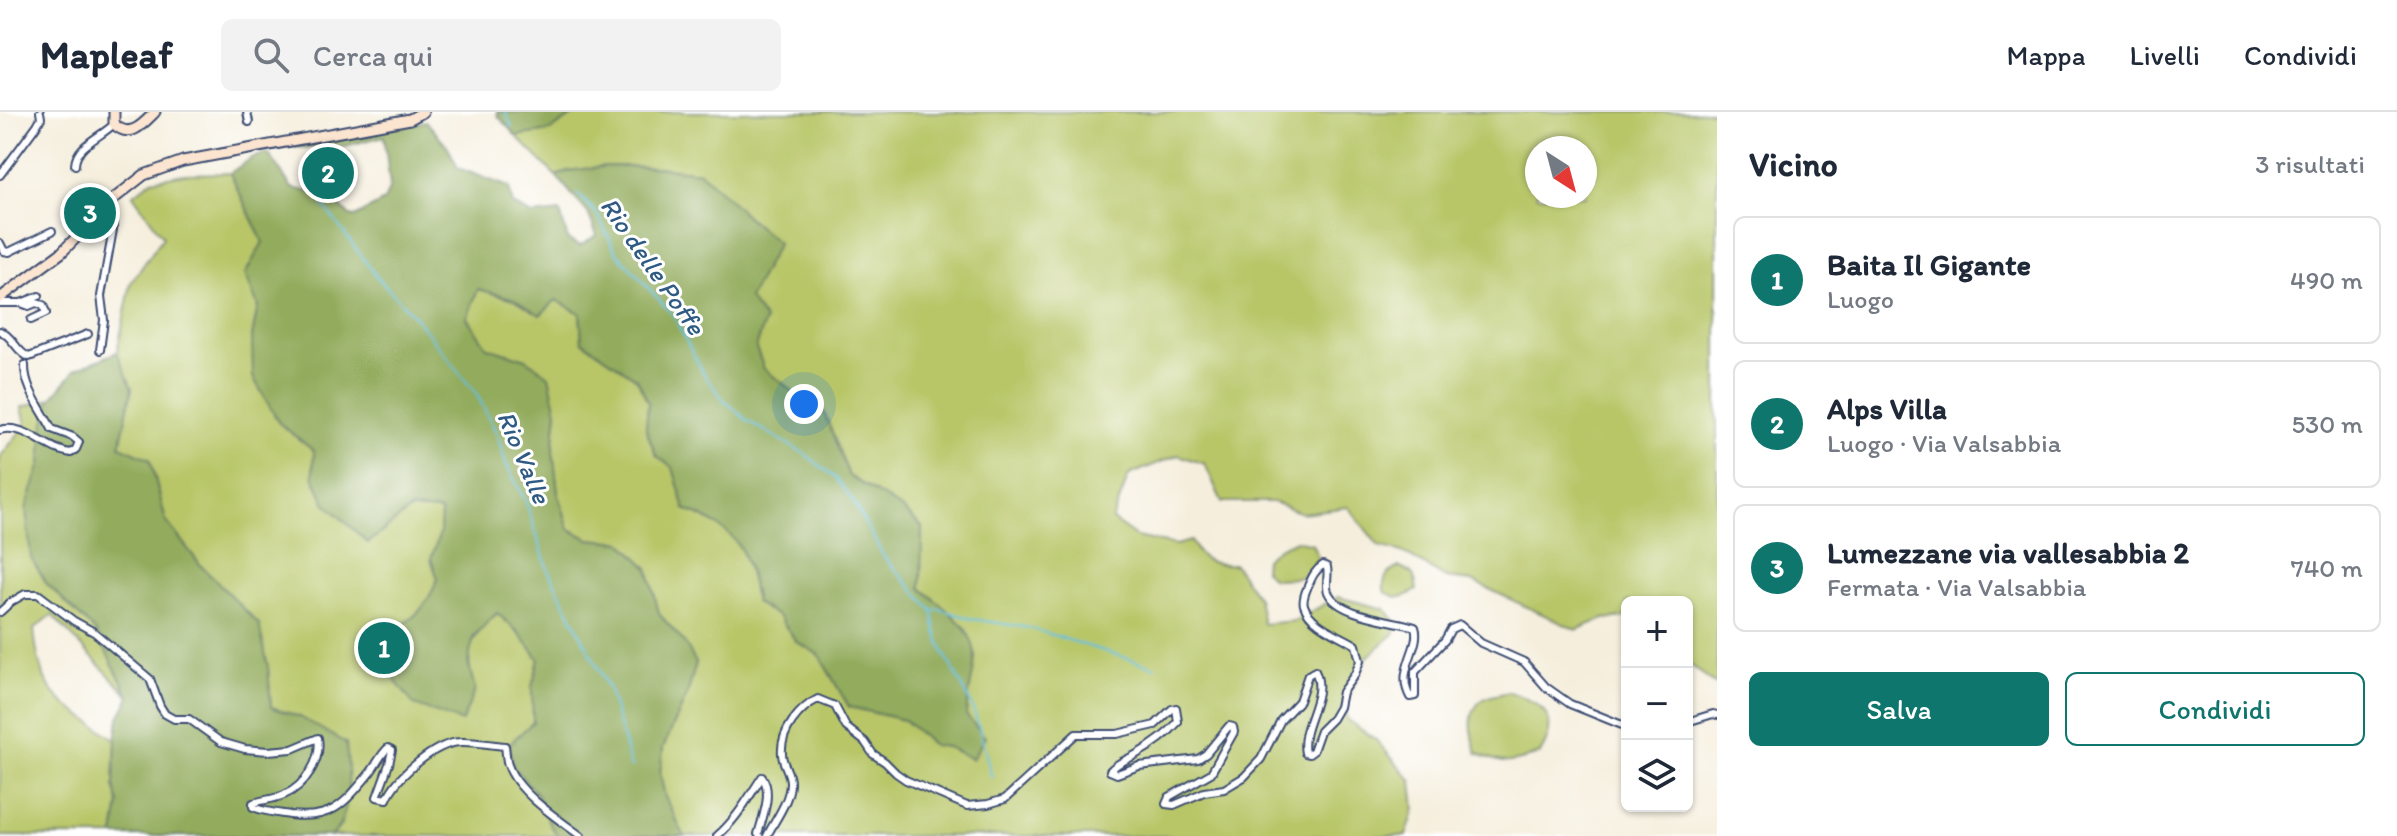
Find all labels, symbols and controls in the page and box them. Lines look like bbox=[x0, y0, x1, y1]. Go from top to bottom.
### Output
search box bbox=[221, 19, 781, 91]
text: Mapleaf bbox=[40, 32, 173, 78]
icon: search bbox=[249, 33, 293, 77]
text: Cerca qui bbox=[313, 37, 433, 74]
text: Mappa bbox=[2006, 38, 2085, 72]
text: Livelli bbox=[2129, 38, 2200, 72]
text: Condividi bbox=[2244, 38, 2357, 72]
north arrow bbox=[1525, 136, 1597, 208]
pin: 2 bbox=[302, 143, 354, 203]
text: Vicino bbox=[1749, 144, 1838, 185]
text: 3 risultati bbox=[2255, 148, 2365, 180]
pin: 3 bbox=[64, 183, 116, 243]
water label: Rio delle Poffe bbox=[594, 191, 713, 342]
text: Baita Il Gigante bbox=[1827, 246, 2031, 283]
text: 1 bbox=[1771, 264, 1783, 296]
text: 490 m bbox=[2290, 264, 2363, 296]
text: Luogo bbox=[1827, 283, 1894, 315]
your location bbox=[784, 384, 824, 424]
text: Alps Villa bbox=[1827, 390, 1947, 427]
water label: Rio Valle bbox=[490, 406, 558, 510]
text: 2 bbox=[1770, 408, 1784, 440]
text: 530 m bbox=[2291, 408, 2363, 440]
text: Luogo · Via Valsabbia bbox=[1827, 427, 2061, 459]
text: Lumezzane via vallesabbia 2 bbox=[1827, 534, 2189, 571]
text: 3 bbox=[1770, 552, 1784, 584]
text: 740 m bbox=[2291, 552, 2363, 584]
text: Fermata · Via Valsabbia bbox=[1827, 571, 2086, 603]
map controls bbox=[1621, 596, 1693, 812]
button: + bbox=[1621, 596, 1693, 668]
pin: 1 bbox=[358, 618, 410, 678]
button: − bbox=[1621, 668, 1693, 740]
button: Salva bbox=[1749, 672, 2049, 746]
button: Condividi bbox=[2065, 672, 2365, 746]
button: layers bbox=[1621, 740, 1693, 812]

